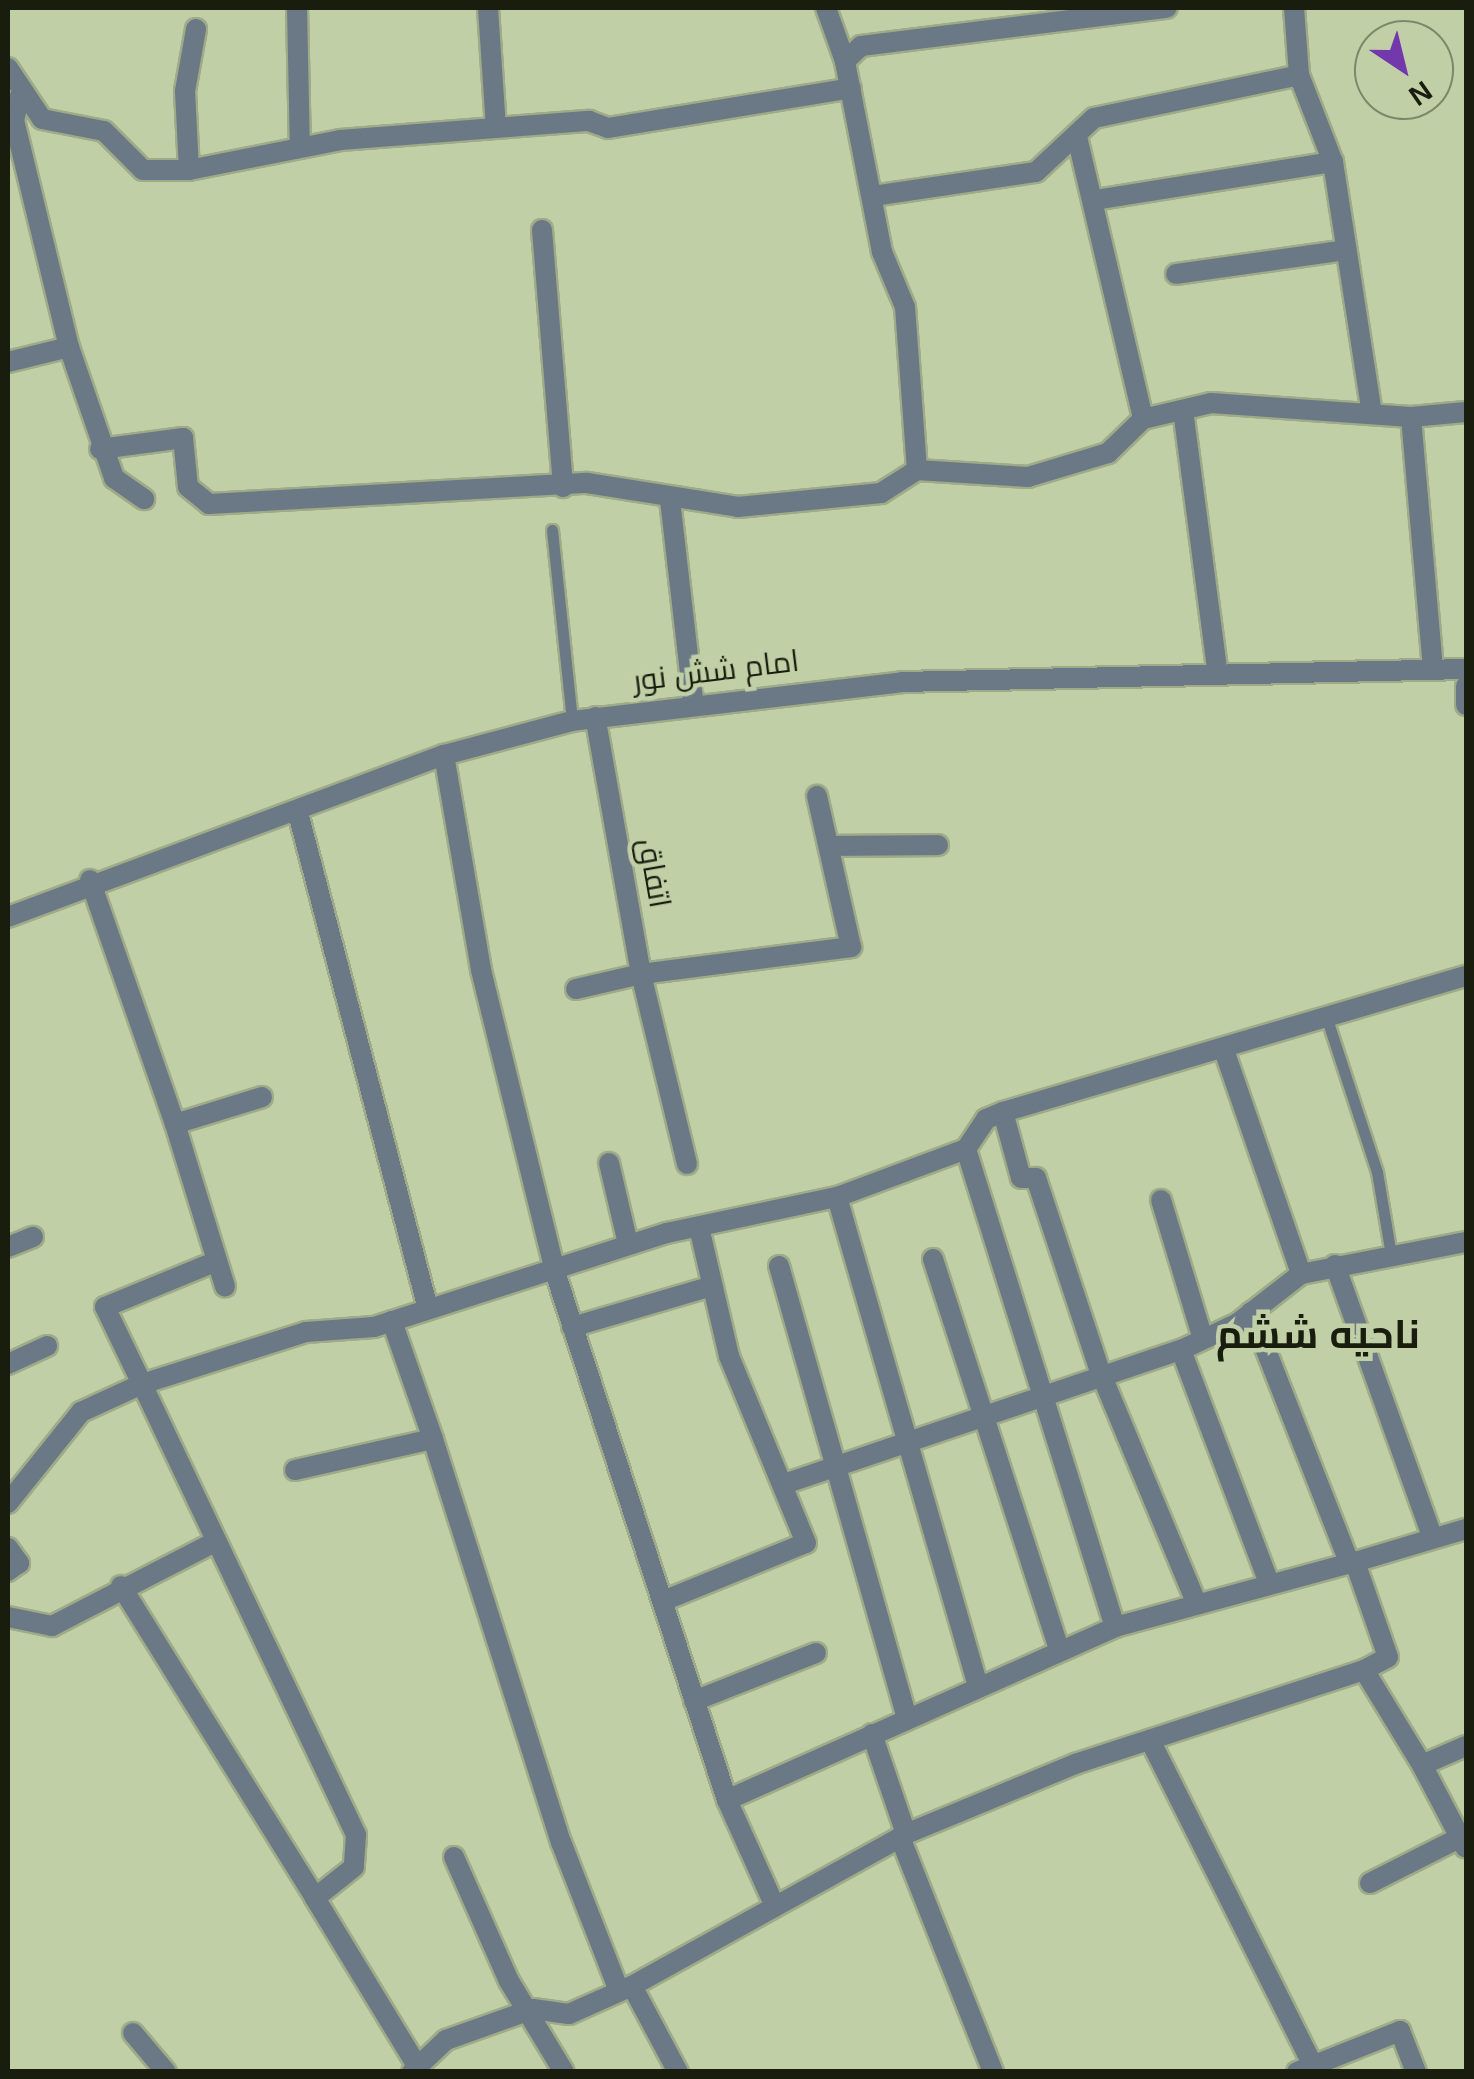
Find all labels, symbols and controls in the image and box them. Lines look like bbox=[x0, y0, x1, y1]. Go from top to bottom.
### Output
north arrow bbox=[1354, 20, 1454, 120]
text: N bbox=[1403, 75, 1438, 112]
street label: امام شش نور bbox=[631, 643, 801, 699]
street label: اتفاق bbox=[630, 835, 678, 911]
district label: ناحیه ششم bbox=[1216, 1310, 1420, 1358]

